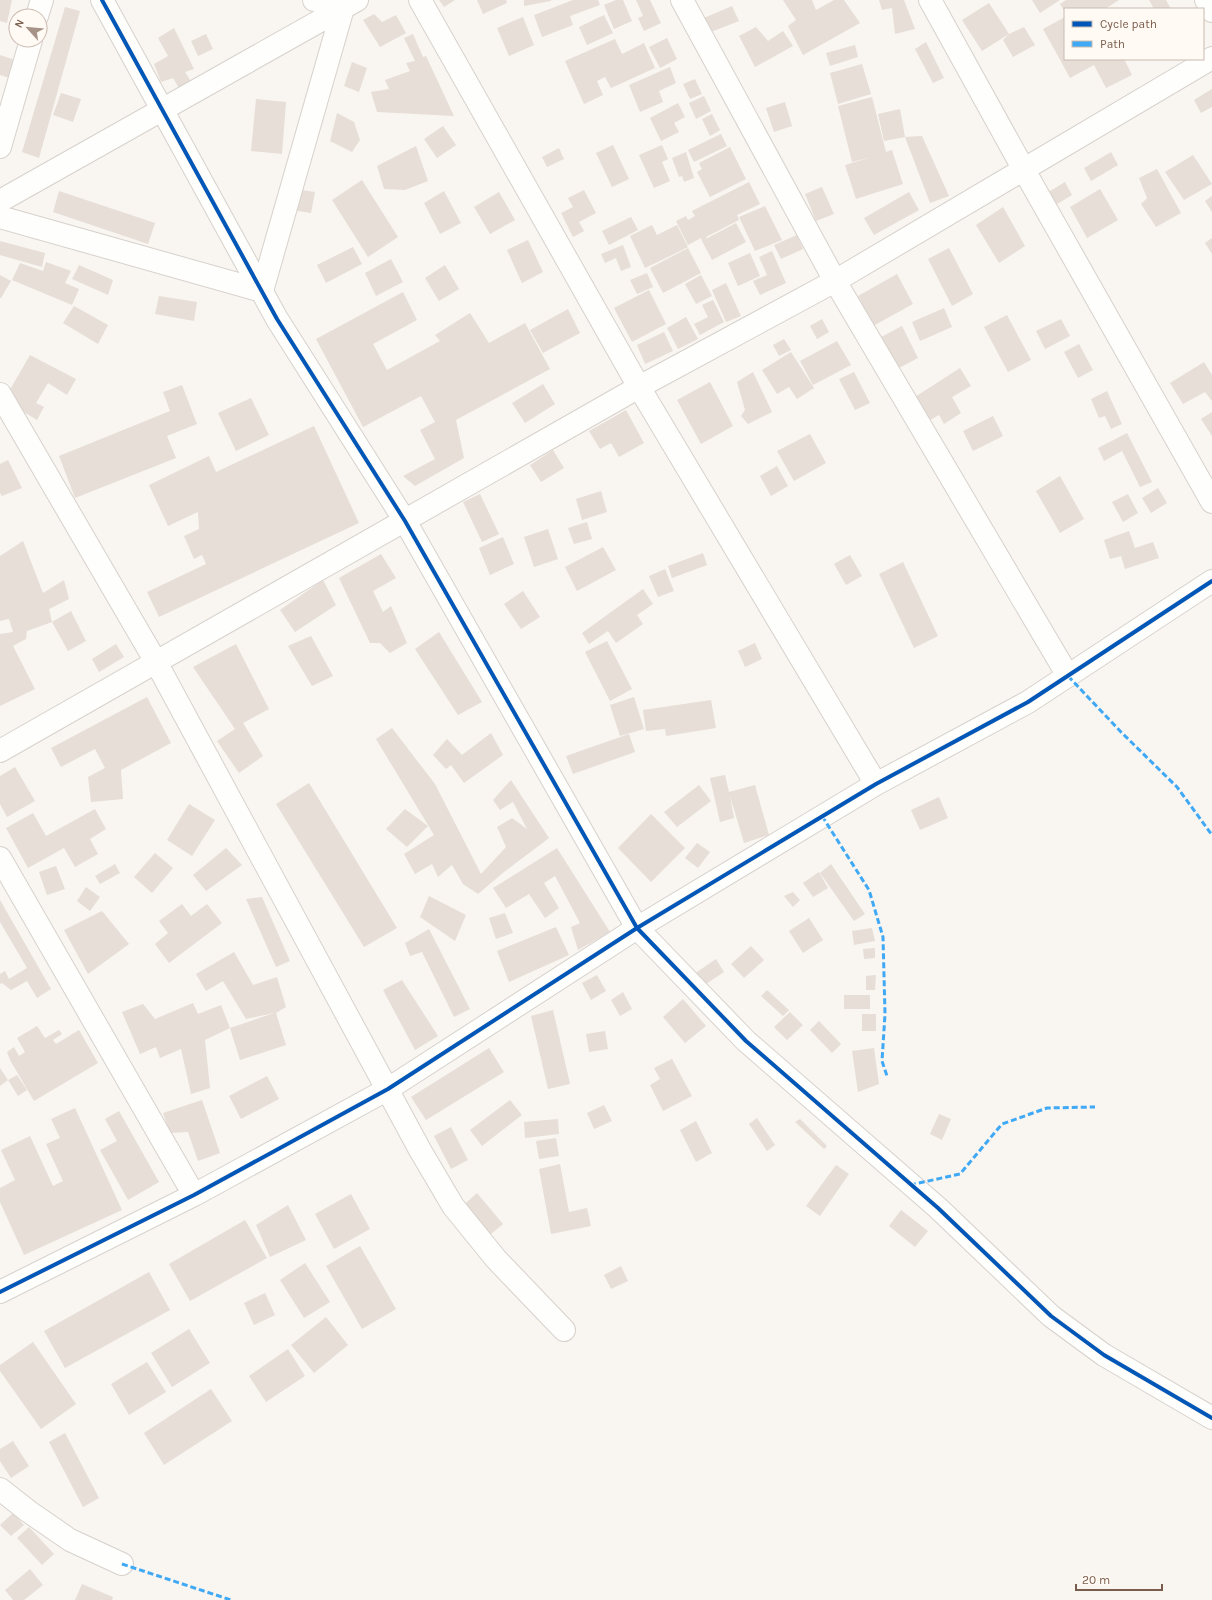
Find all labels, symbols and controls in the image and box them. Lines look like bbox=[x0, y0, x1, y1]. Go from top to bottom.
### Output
north arrow bbox=[8, 8, 48, 48]
legend bbox=[1064, 8, 1204, 60]
text: N bbox=[12, 17, 27, 30]
text: Cycle path bbox=[1100, 17, 1157, 31]
text: Path bbox=[1100, 37, 1125, 51]
scale bar bbox=[1076, 1566, 1162, 1592]
text: 20 m bbox=[1082, 1573, 1110, 1587]

